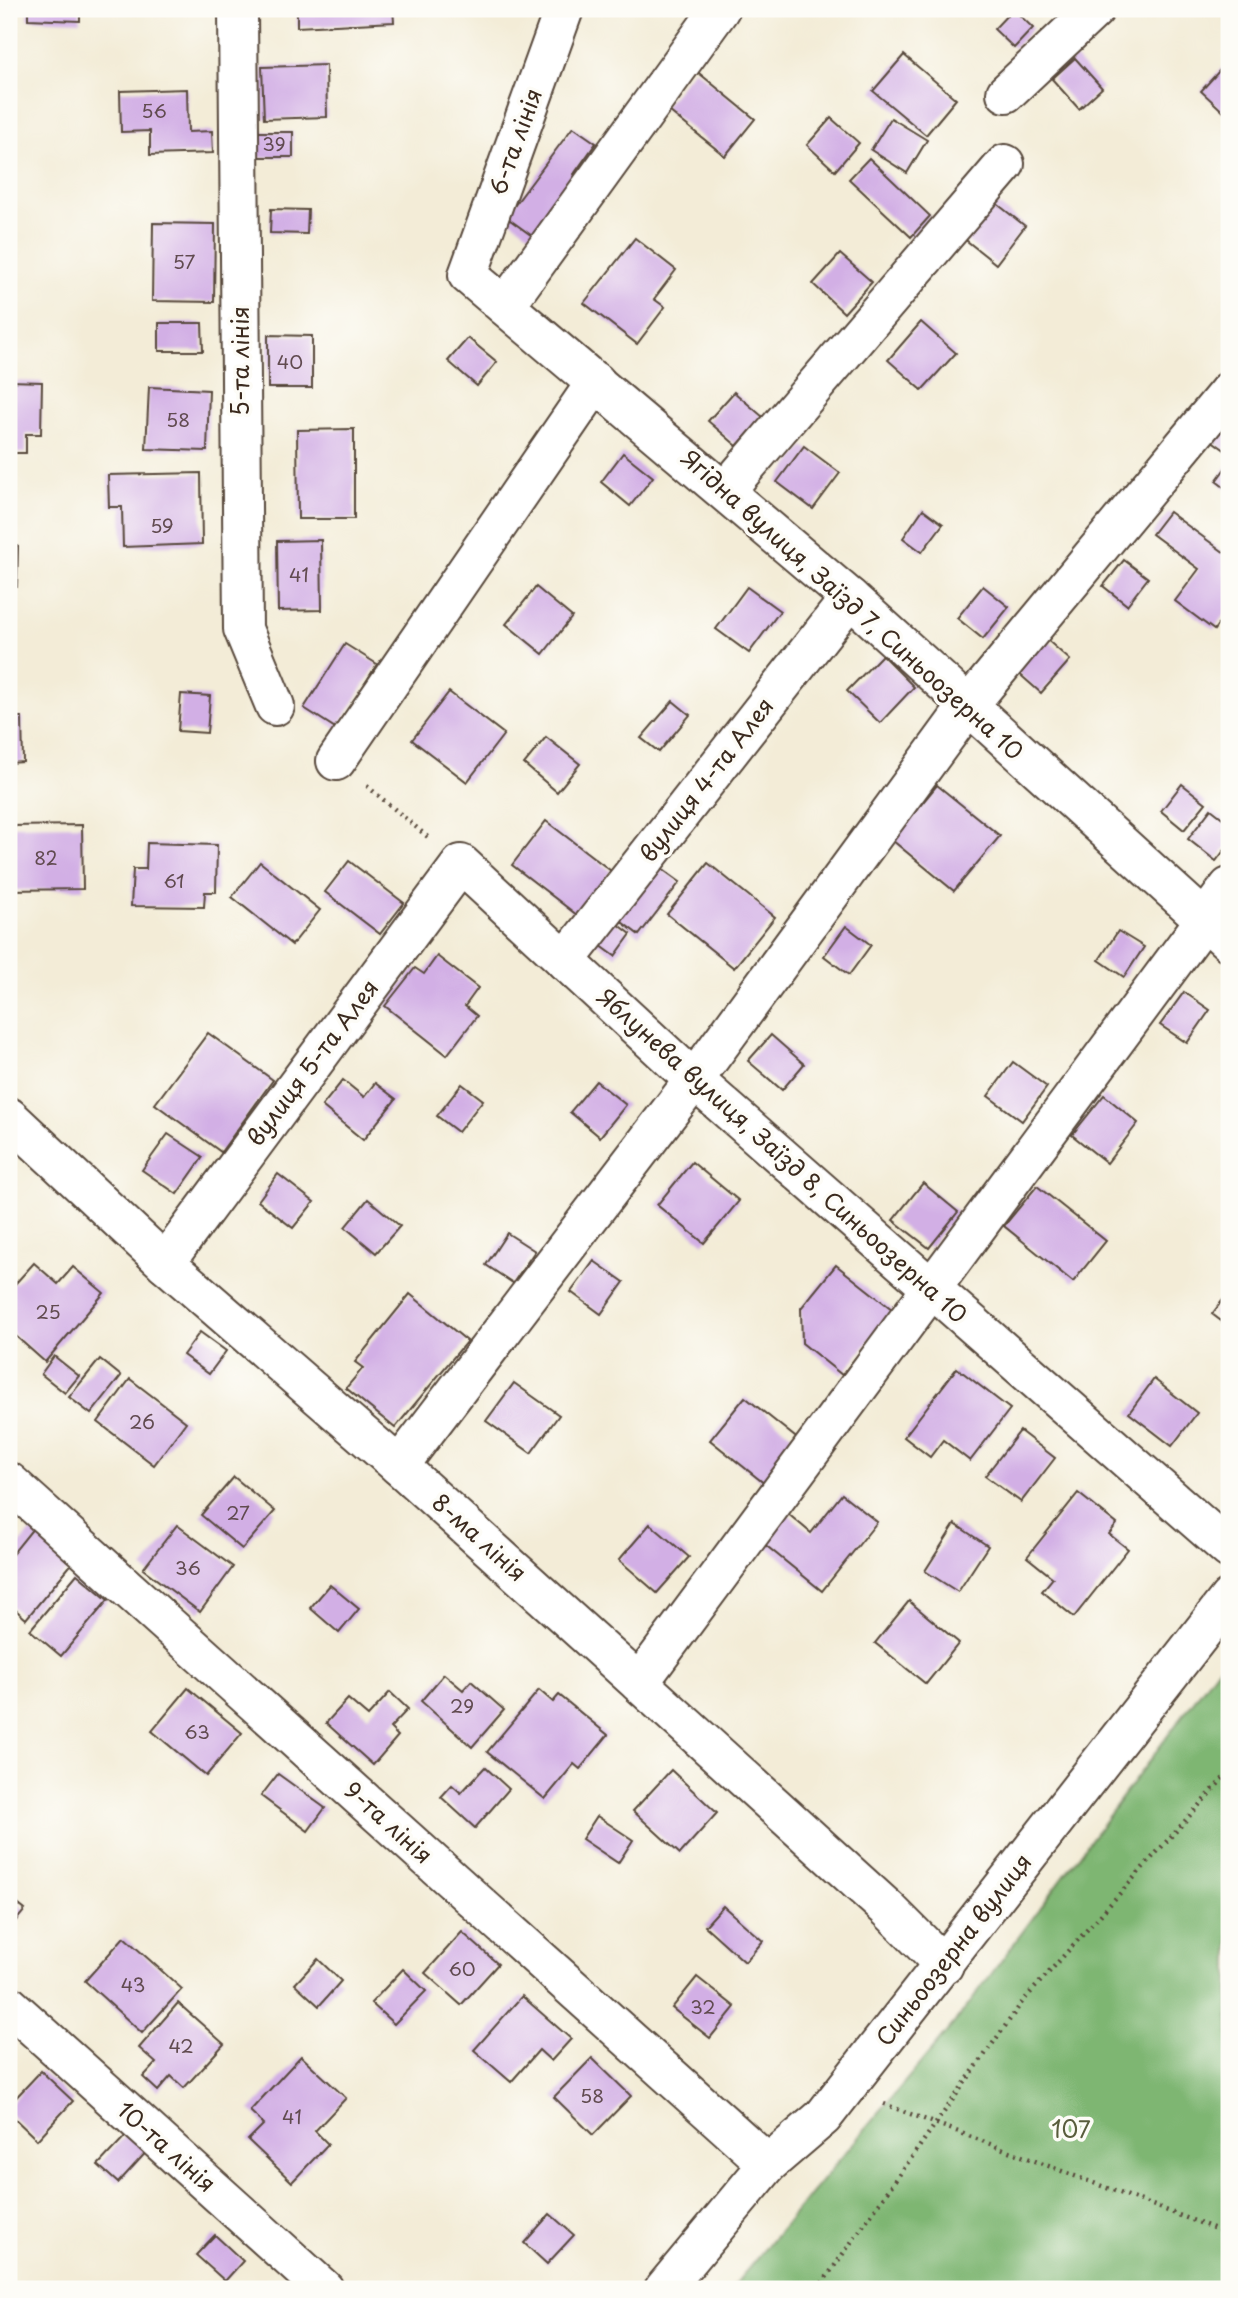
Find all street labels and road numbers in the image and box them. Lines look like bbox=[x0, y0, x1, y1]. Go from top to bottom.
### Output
street label: 6-та лінія bbox=[479, 83, 550, 200]
street label: 5-та лінія bbox=[222, 306, 257, 416]
street label: Ягідна вулиця, Заїзд 7, Синьоозерна 10 bbox=[674, 440, 1032, 767]
street label: вулиця 4-та Алея bbox=[630, 689, 781, 869]
street label: вулиця 5-та Алея bbox=[237, 971, 386, 1153]
street label: Яблунева вулиця, Заїзд 8, Синьоозерна 10 bbox=[590, 979, 976, 1331]
street label: 8-ма лінія bbox=[425, 1485, 535, 1589]
street label: 9-та лінія bbox=[337, 1773, 441, 1871]
street label: Синьоозерна вулиця bbox=[866, 1845, 1039, 2053]
street label: 10-та лінія bbox=[110, 2092, 224, 2200]

